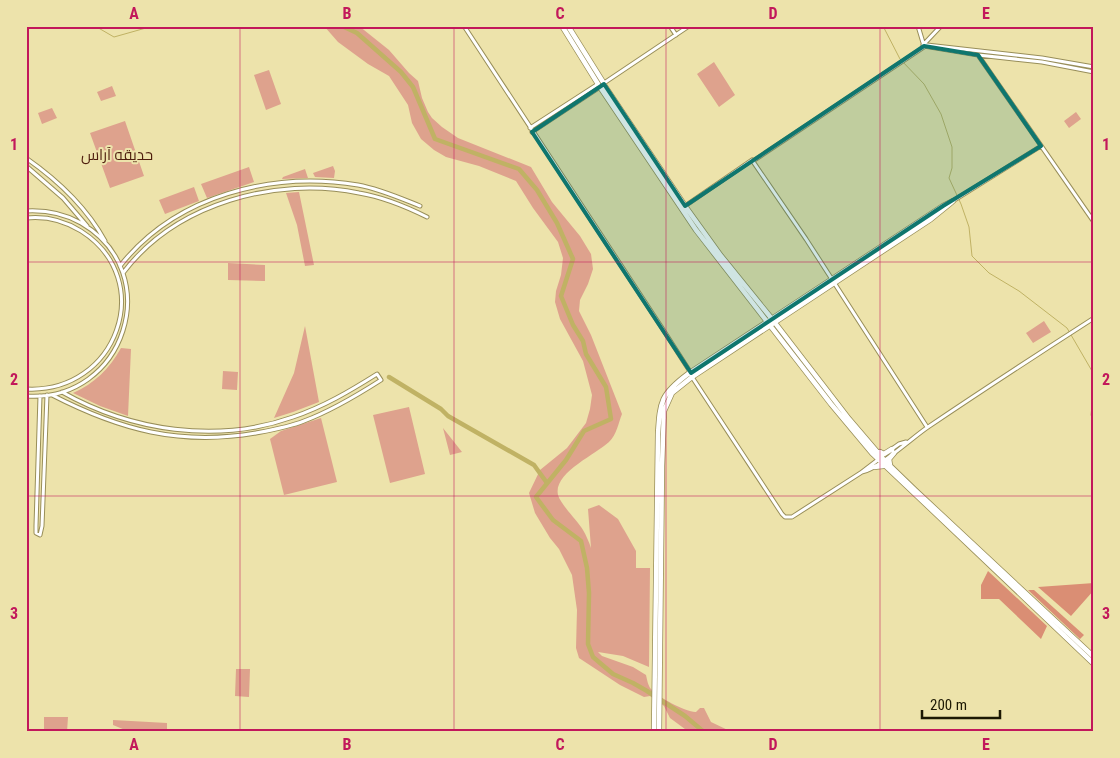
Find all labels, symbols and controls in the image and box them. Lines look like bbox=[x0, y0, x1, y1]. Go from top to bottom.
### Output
text: A bbox=[129, 4, 139, 23]
text: B bbox=[343, 4, 352, 23]
text: C bbox=[555, 4, 565, 23]
text: D bbox=[768, 4, 778, 23]
text: E bbox=[982, 4, 990, 23]
text: 1 bbox=[10, 135, 18, 154]
text: 1 bbox=[1102, 135, 1110, 154]
park label: حديقه آراس bbox=[81, 146, 153, 165]
text: 2 bbox=[10, 370, 18, 389]
text: 2 bbox=[1102, 370, 1110, 389]
text: 3 bbox=[10, 604, 18, 623]
text: 3 bbox=[1102, 604, 1110, 623]
scale bar bbox=[922, 688, 1000, 720]
text: 200 m bbox=[930, 696, 967, 714]
text: A bbox=[129, 735, 139, 754]
text: B bbox=[343, 735, 352, 754]
text: C bbox=[555, 735, 565, 754]
text: D bbox=[768, 735, 778, 754]
text: E bbox=[982, 735, 990, 754]

